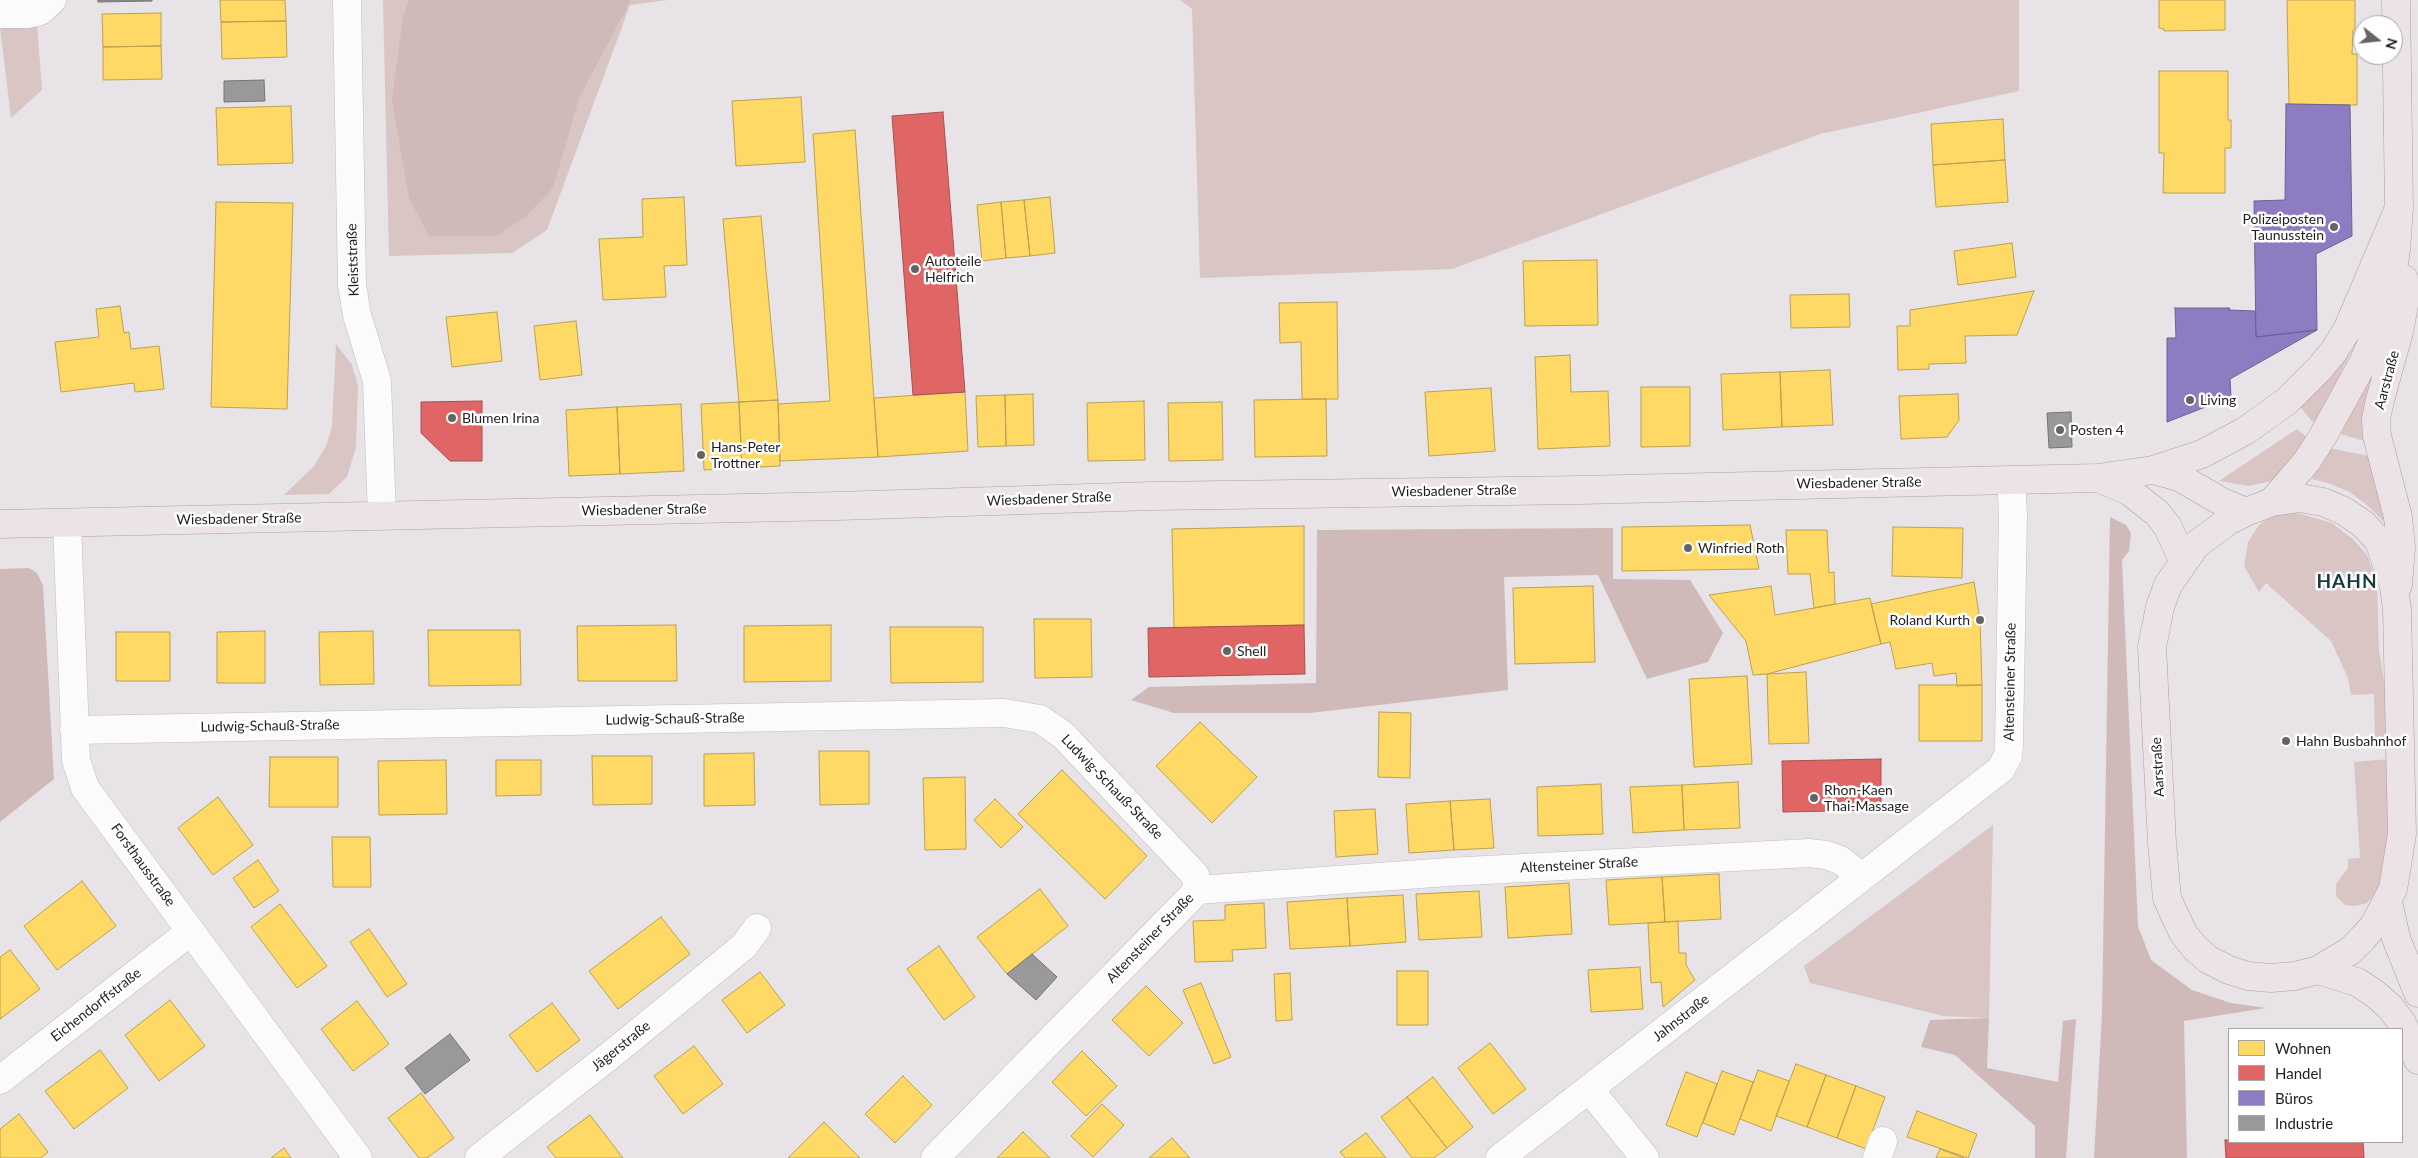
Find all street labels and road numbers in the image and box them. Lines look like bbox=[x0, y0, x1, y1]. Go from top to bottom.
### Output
street label: Kleiststraße bbox=[343, 223, 363, 297]
street label: Aarstraße bbox=[2371, 349, 2403, 411]
street label: Wiesbadener Straße bbox=[1796, 474, 1922, 492]
street label: Wiesbadener Straße bbox=[1391, 482, 1517, 500]
street label: Wiesbadener Straße bbox=[986, 488, 1112, 510]
street label: Wiesbadener Straße bbox=[581, 501, 707, 519]
street label: Wiesbadener Straße bbox=[176, 510, 302, 528]
street label: Altensteiner Straße bbox=[2001, 623, 2019, 741]
street label: Ludwig-Schauß-Straße bbox=[605, 709, 745, 729]
street label: Ludwig-Schauß-Straße bbox=[200, 716, 340, 736]
street label: Ludwig-Schauß-Straße bbox=[1058, 731, 1166, 843]
street label: Aarstraße bbox=[2148, 737, 2168, 797]
street label: Forsthausstraße bbox=[107, 820, 179, 910]
street label: Altensteiner Straße bbox=[1519, 854, 1639, 876]
street label: Altensteiner Straße bbox=[1103, 890, 1197, 986]
street label: Eichendorffstraße bbox=[48, 965, 144, 1045]
street label: Jahnstraße bbox=[1650, 991, 1712, 1045]
street label: Jägerstraße bbox=[588, 1017, 654, 1075]

